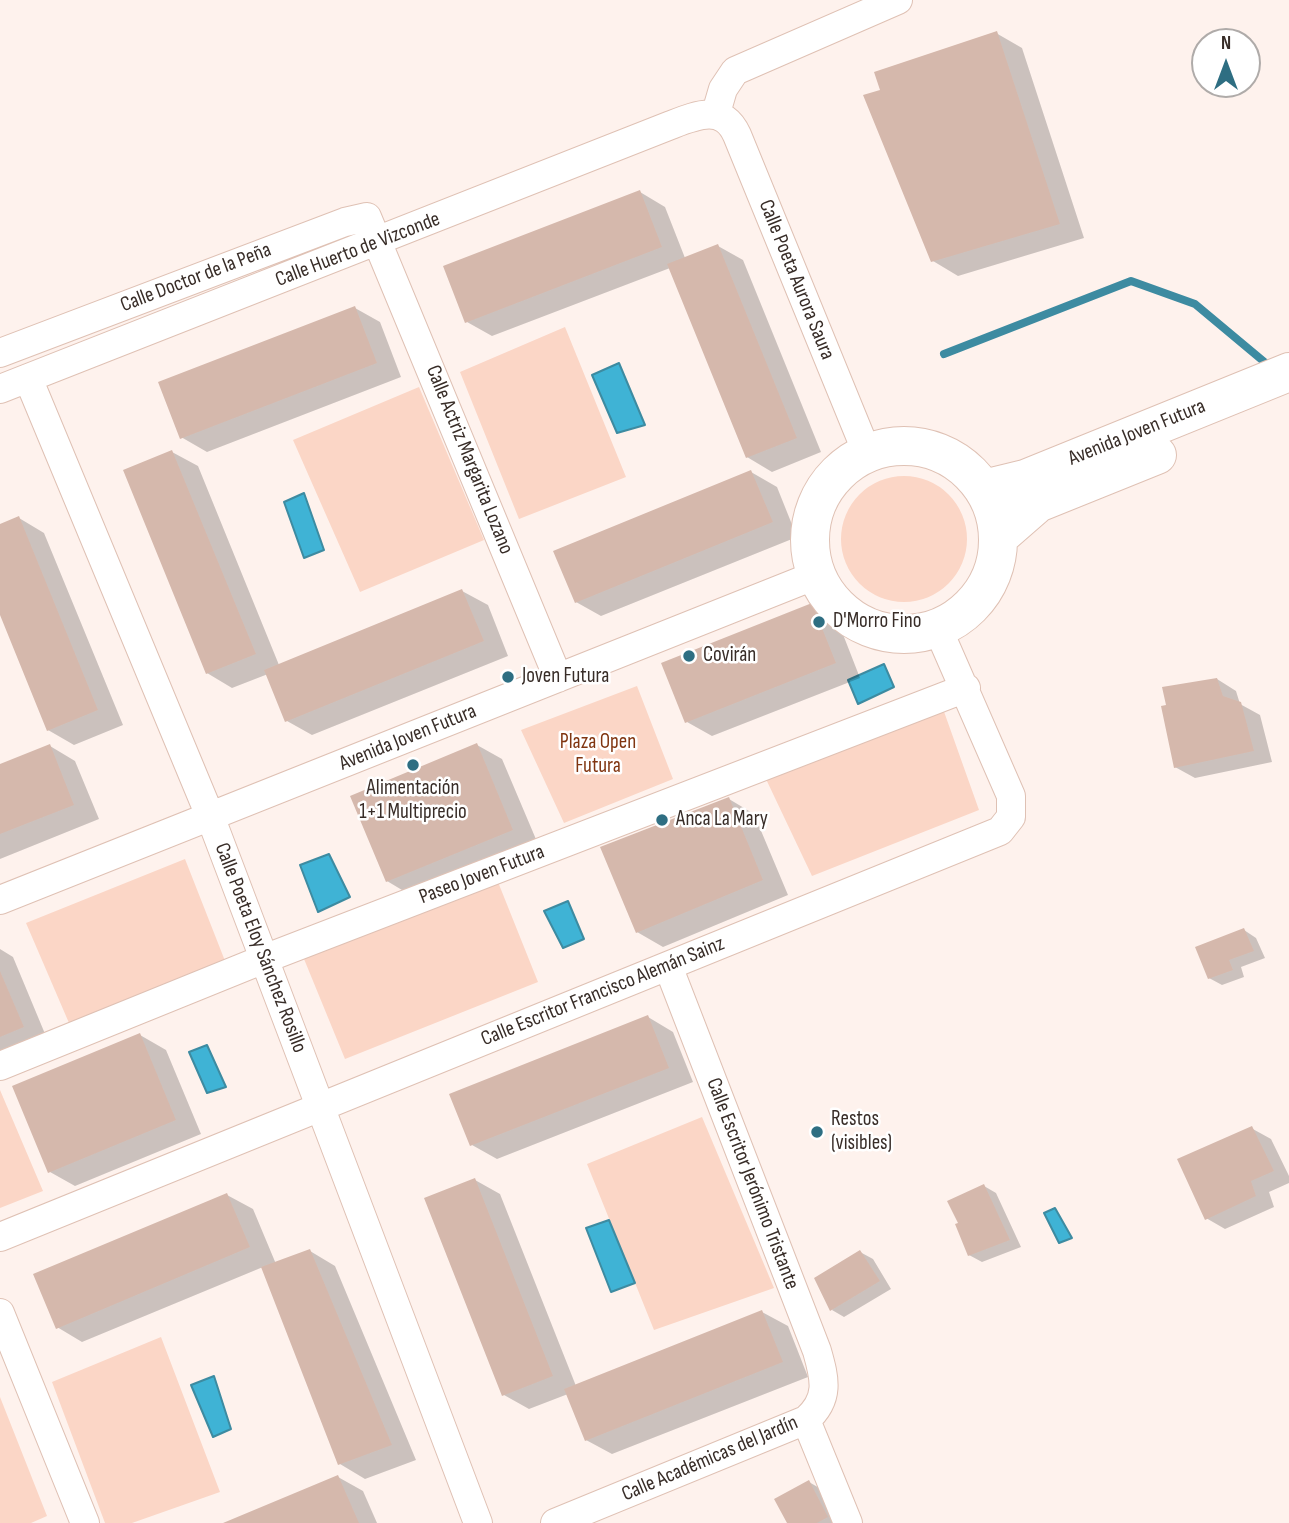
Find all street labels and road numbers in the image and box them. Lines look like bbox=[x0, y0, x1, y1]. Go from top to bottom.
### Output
street label: Calle Poeta Aurora Saura bbox=[752, 196, 840, 364]
street label: Calle Huerto de Vizconde bbox=[272, 207, 444, 293]
street label: Calle Doctor de la Peña bbox=[117, 238, 275, 318]
street label: Calle Actriz Margarita Lozano bbox=[420, 362, 518, 558]
street label: Avenida Joven Futura bbox=[1065, 394, 1209, 472]
street label: Avenida Joven Futura bbox=[336, 699, 480, 777]
street label: Calle Poeta Eloy Sánchez Rosillo bbox=[208, 840, 312, 1056]
street label: Paseo Joven Futura bbox=[416, 840, 548, 910]
street label: Calle Escritor Francisco Alemán Sainz bbox=[478, 932, 728, 1052]
street label: Calle Escritor Jerónimo Tristante bbox=[700, 1075, 804, 1293]
street label: Calle Académicas del Jardín bbox=[618, 1411, 802, 1507]

